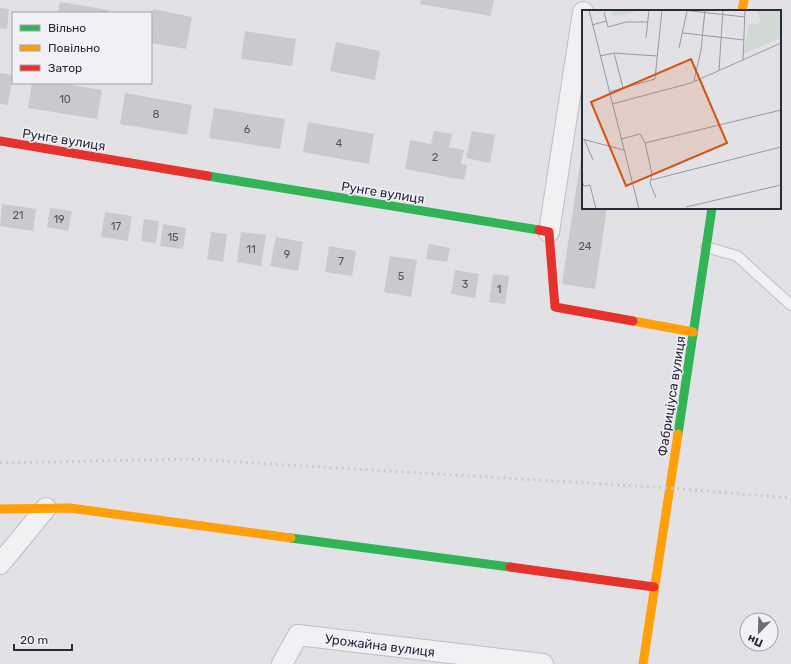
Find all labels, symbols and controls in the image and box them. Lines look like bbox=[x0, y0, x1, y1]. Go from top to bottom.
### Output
inset map bbox=[582, 10, 781, 209]
legend bbox=[12, 12, 152, 84]
text: Вільно bbox=[48, 21, 86, 35]
text: Повільно bbox=[48, 41, 100, 55]
text: Затор bbox=[48, 61, 82, 75]
house number: 10 bbox=[59, 93, 71, 106]
house number: 8 bbox=[153, 108, 160, 121]
house number: 6 bbox=[244, 123, 251, 136]
street label: Рунге вулиця bbox=[21, 126, 107, 153]
house number: 4 bbox=[336, 137, 343, 150]
house number: 2 bbox=[432, 151, 438, 164]
street label: Рунге вулиця bbox=[340, 179, 426, 206]
house number: 21 bbox=[12, 209, 24, 222]
house number: 19 bbox=[53, 213, 65, 226]
house number: 17 bbox=[111, 220, 122, 233]
house number: 15 bbox=[167, 231, 179, 244]
house number: 24 bbox=[578, 240, 592, 253]
house number: 11 bbox=[246, 243, 256, 256]
house number: 9 bbox=[284, 248, 290, 261]
house number: 7 bbox=[338, 255, 344, 268]
house number: 5 bbox=[398, 270, 405, 283]
house number: 3 bbox=[462, 278, 469, 291]
house number: 1 bbox=[497, 283, 501, 296]
street label: Фабриціуса вулиця bbox=[655, 335, 688, 457]
north arrow bbox=[739, 612, 779, 652]
scale bar bbox=[14, 626, 72, 652]
street label: Урожайна вулиця bbox=[324, 631, 436, 660]
text: Пн bbox=[746, 632, 765, 650]
text: 20 m bbox=[20, 633, 48, 647]

